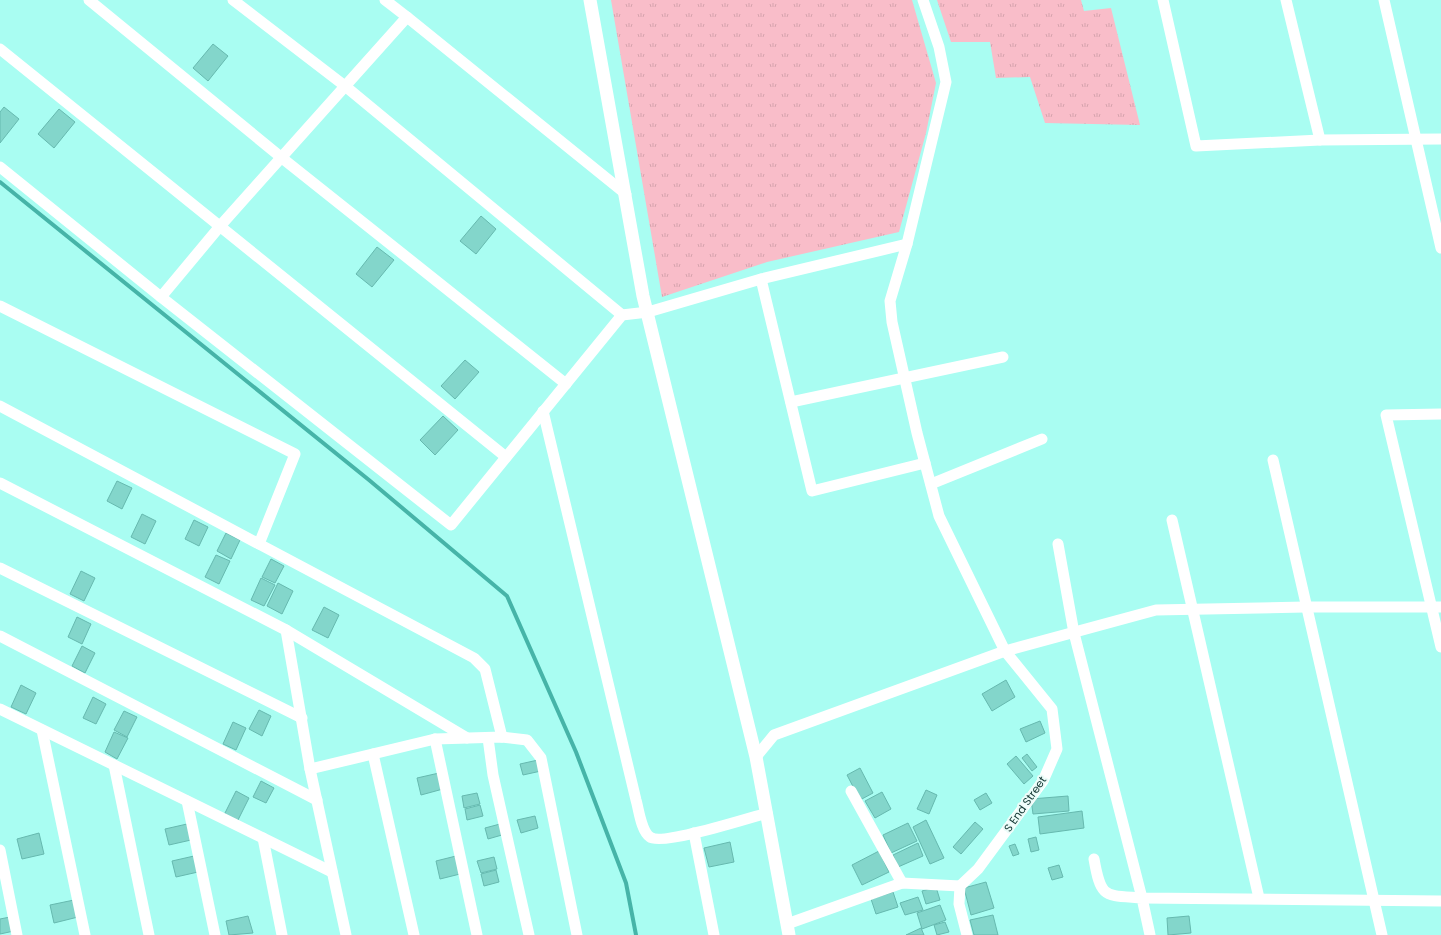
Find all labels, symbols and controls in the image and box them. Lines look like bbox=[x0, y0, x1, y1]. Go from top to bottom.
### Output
street label: S End Street bbox=[1000, 773, 1050, 835]

